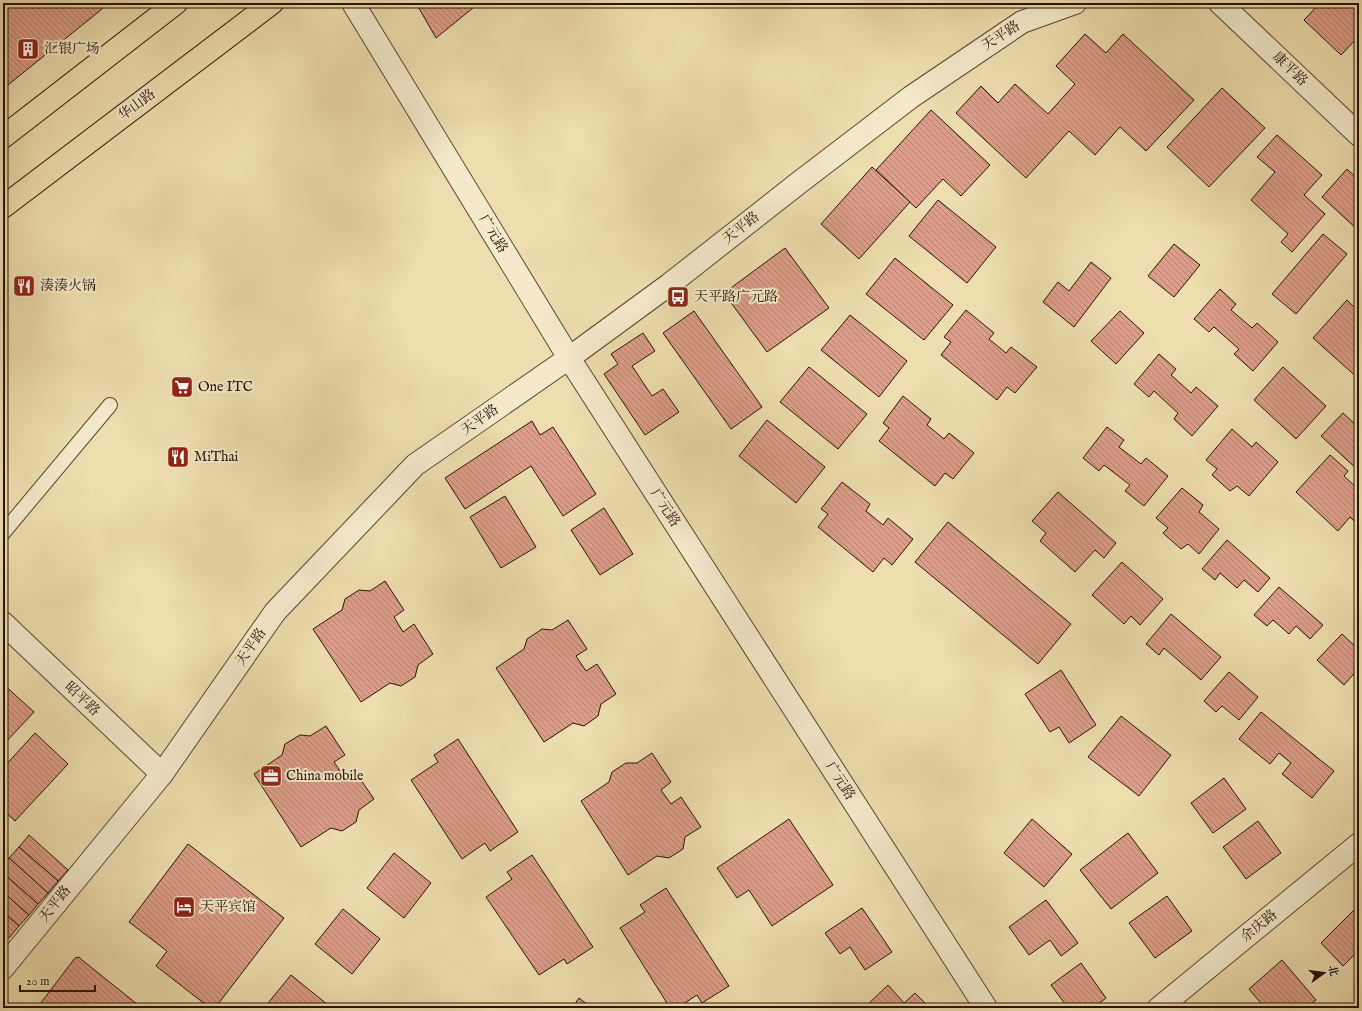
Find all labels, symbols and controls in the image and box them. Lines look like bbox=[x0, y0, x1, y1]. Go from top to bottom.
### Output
street label: 天平路 bbox=[978, 17, 1024, 55]
building icon: 汇银广场 bbox=[15, 36, 41, 62]
place label: 汇银广场 bbox=[44, 40, 100, 58]
street label: 康平路 bbox=[1269, 48, 1311, 90]
street label: 华山路 bbox=[115, 85, 159, 125]
street label: 天平路 bbox=[719, 208, 763, 248]
street label: 广元路 bbox=[474, 211, 512, 257]
restaurant icon: 湊湊火锅 bbox=[11, 273, 37, 299]
place label: 湊湊火锅 bbox=[40, 277, 96, 295]
bus stop icon: 天平路广元路 bbox=[665, 284, 691, 310]
place label: 天平路广元路 bbox=[694, 288, 778, 306]
supermarket icon: One ITC bbox=[169, 374, 195, 400]
place label: One ITC bbox=[198, 378, 253, 396]
street label: 天平路 bbox=[458, 401, 502, 439]
restaurant icon: MiThai bbox=[165, 444, 191, 470]
place label: MiThai bbox=[194, 448, 239, 466]
street label: 广元路 bbox=[646, 485, 684, 531]
street label: 天平路 bbox=[232, 625, 270, 669]
street label: 昭平路 bbox=[61, 678, 103, 720]
street label: 广元路 bbox=[821, 758, 859, 804]
office icon: China mobile bbox=[258, 763, 284, 789]
place label: China mobile bbox=[286, 767, 364, 785]
street label: 天平路 bbox=[35, 882, 75, 926]
hotel icon: 天平宾馆 bbox=[171, 894, 197, 920]
place label: 天平宾馆 bbox=[200, 898, 256, 916]
street label: 余庆路 bbox=[1237, 906, 1281, 946]
north arrow bbox=[1304, 953, 1344, 993]
text: 北 bbox=[1325, 964, 1341, 978]
scale bar bbox=[20, 967, 95, 993]
text: 20 m bbox=[26, 974, 49, 989]

